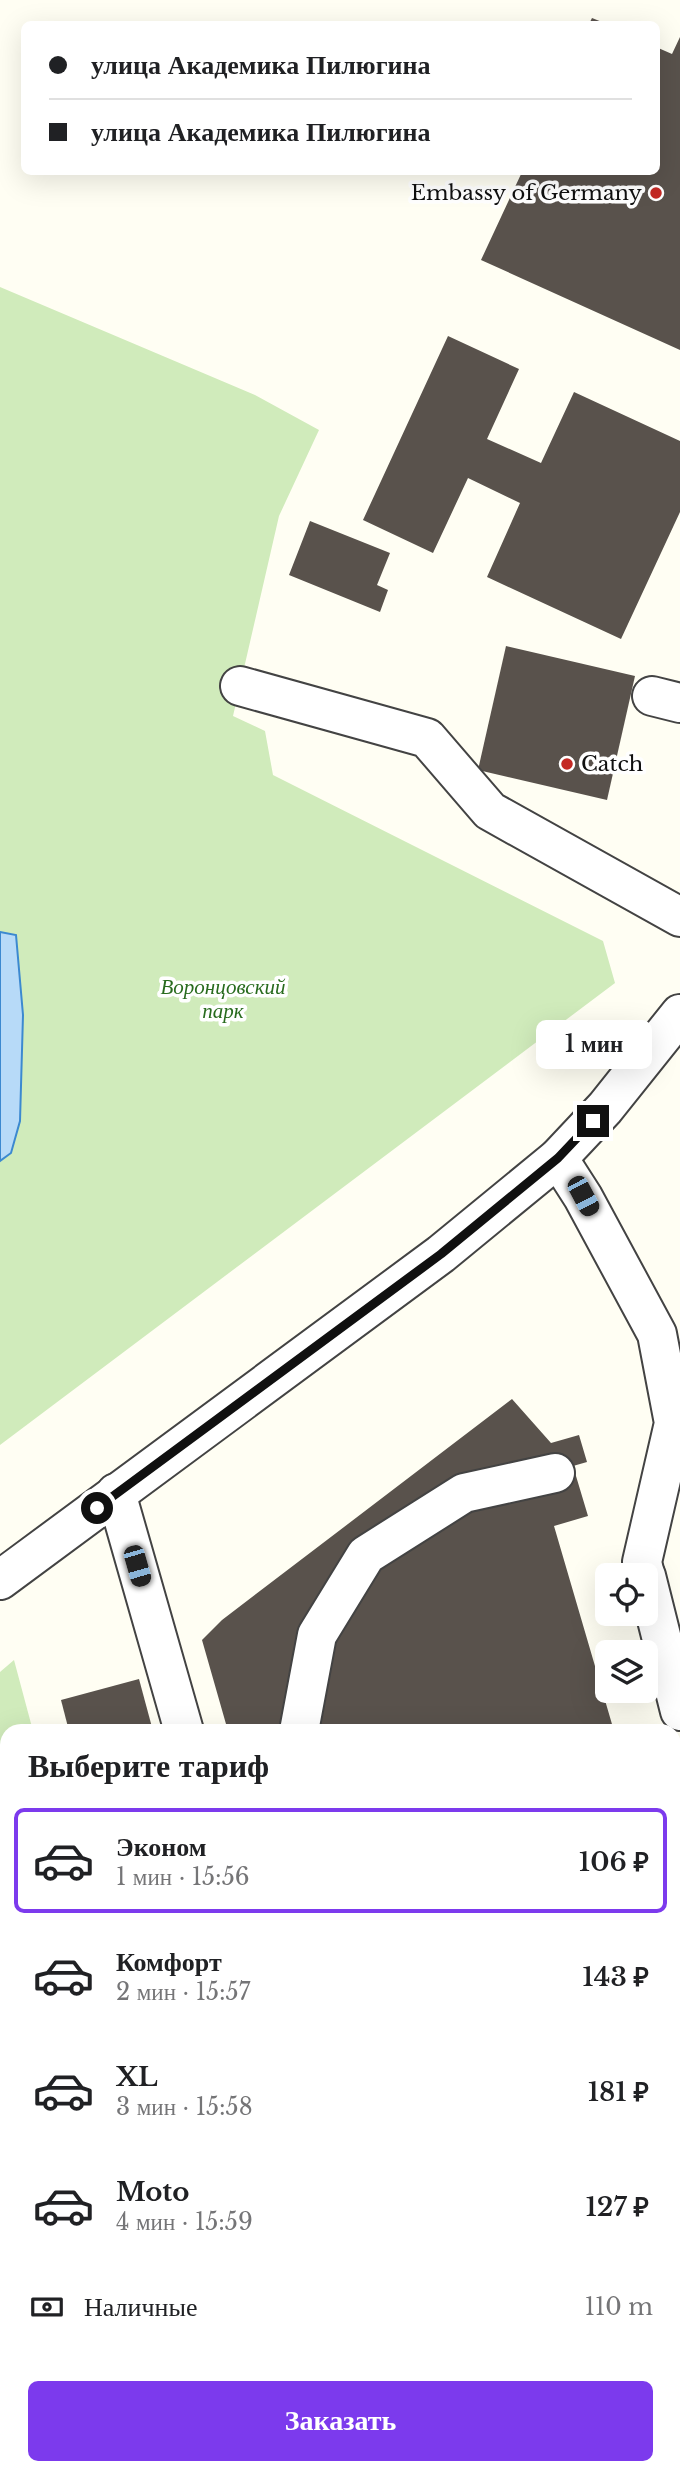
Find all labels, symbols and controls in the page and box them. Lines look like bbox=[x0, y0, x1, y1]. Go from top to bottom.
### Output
text: улица Академика Пилюгина bbox=[91, 49, 431, 81]
text: улица Академика Пилюгина bbox=[91, 116, 431, 148]
place label: Embassy of Germany bbox=[411, 180, 643, 206]
marker: Embassy of Germany bbox=[648, 185, 664, 201]
place label: Catch bbox=[581, 751, 643, 777]
marker: Catch bbox=[559, 756, 575, 772]
park label: Воронцовский парк bbox=[161, 974, 286, 1024]
callout: 1 мин bbox=[535, 1020, 651, 1068]
text: 1 мин bbox=[565, 1030, 623, 1058]
route end bbox=[577, 1105, 609, 1137]
car bbox=[564, 1173, 603, 1219]
route start bbox=[81, 1492, 113, 1524]
car bbox=[122, 1543, 153, 1589]
map controls bbox=[595, 1563, 658, 1703]
button: locate bbox=[595, 1563, 658, 1626]
button: layers bbox=[595, 1640, 658, 1703]
text: Выберите тариф bbox=[28, 1746, 269, 1786]
icon: car bbox=[32, 1829, 95, 1892]
text: Эконом bbox=[116, 1831, 206, 1863]
text: 106 ₽ bbox=[579, 1846, 649, 1878]
text: 1 мин · 15:56 bbox=[116, 1863, 250, 1891]
icon: car bbox=[32, 1944, 95, 2007]
text: Комфорт bbox=[116, 1946, 222, 1978]
text: 143 ₽ bbox=[582, 1961, 649, 1993]
text: 2 мин · 15:57 bbox=[116, 1978, 250, 2006]
icon: car bbox=[32, 2059, 95, 2122]
text: XL bbox=[116, 2061, 158, 2093]
text: 181 ₽ bbox=[588, 2076, 649, 2108]
text: 3 мин · 15:58 bbox=[116, 2093, 253, 2121]
icon: car bbox=[32, 2174, 95, 2237]
text: Moto bbox=[116, 2176, 189, 2208]
text: 127 ₽ bbox=[585, 2191, 649, 2223]
text: 4 мин · 15:59 bbox=[116, 2208, 253, 2236]
icon: cash bbox=[28, 2288, 66, 2326]
text: Наличные bbox=[84, 2291, 197, 2323]
text: 110 m bbox=[585, 2293, 653, 2321]
button: Заказать bbox=[28, 2381, 653, 2461]

